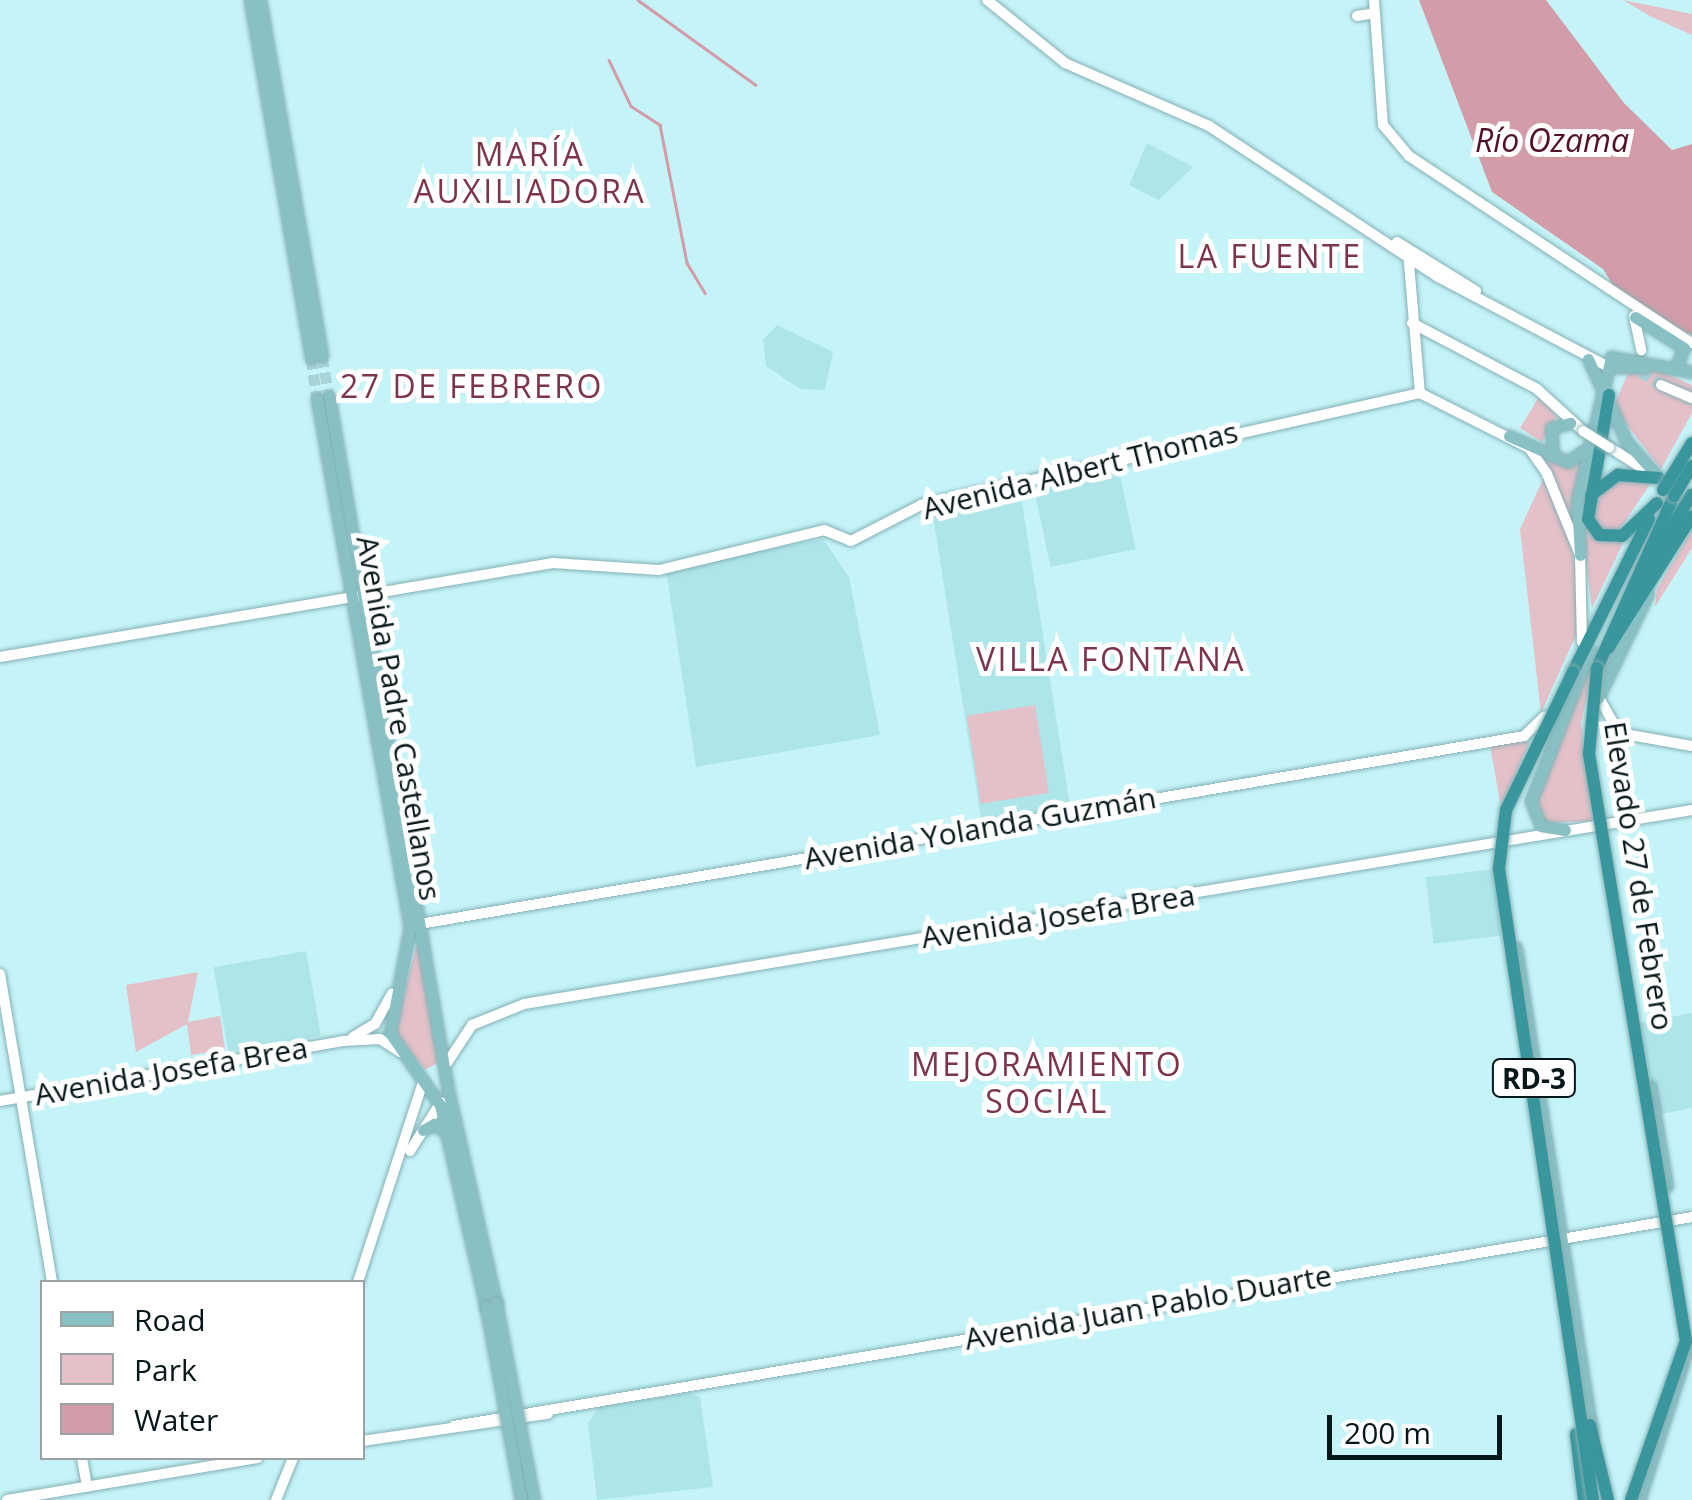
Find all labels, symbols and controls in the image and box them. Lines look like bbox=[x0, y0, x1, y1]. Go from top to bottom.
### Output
water label: Río Ozama bbox=[1475, 121, 1629, 159]
district label: MARÍA AUXILIADORA bbox=[414, 136, 646, 211]
district label: LA FUENTE bbox=[1178, 237, 1362, 275]
district label: 27 DE FEBRERO bbox=[340, 367, 604, 405]
street label: Avenida Albert Thomas bbox=[919, 413, 1241, 527]
street label: Avenida Padre Castellanos bbox=[349, 533, 449, 903]
district label: VILLA FONTANA bbox=[976, 640, 1246, 678]
street label: Elevado 27 de Febrero bbox=[1597, 719, 1681, 1033]
street label: Avenida Yolanda Guzmán bbox=[801, 779, 1159, 877]
street label: Avenida Josefa Brea bbox=[919, 877, 1197, 955]
street label: Avenida Josefa Brea bbox=[32, 1029, 310, 1113]
district label: MEJORAMIENTO SOCIAL bbox=[911, 1046, 1183, 1121]
road number: RD-3 bbox=[1492, 1055, 1576, 1101]
street label: Avenida Juan Pablo Duarte bbox=[962, 1257, 1334, 1357]
legend bbox=[40, 1280, 365, 1460]
text: Road bbox=[134, 1299, 206, 1340]
text: Park bbox=[134, 1349, 197, 1390]
scale bar bbox=[1332, 1395, 1507, 1457]
text: Water bbox=[134, 1399, 218, 1440]
text: 200 m bbox=[1344, 1412, 1431, 1453]

